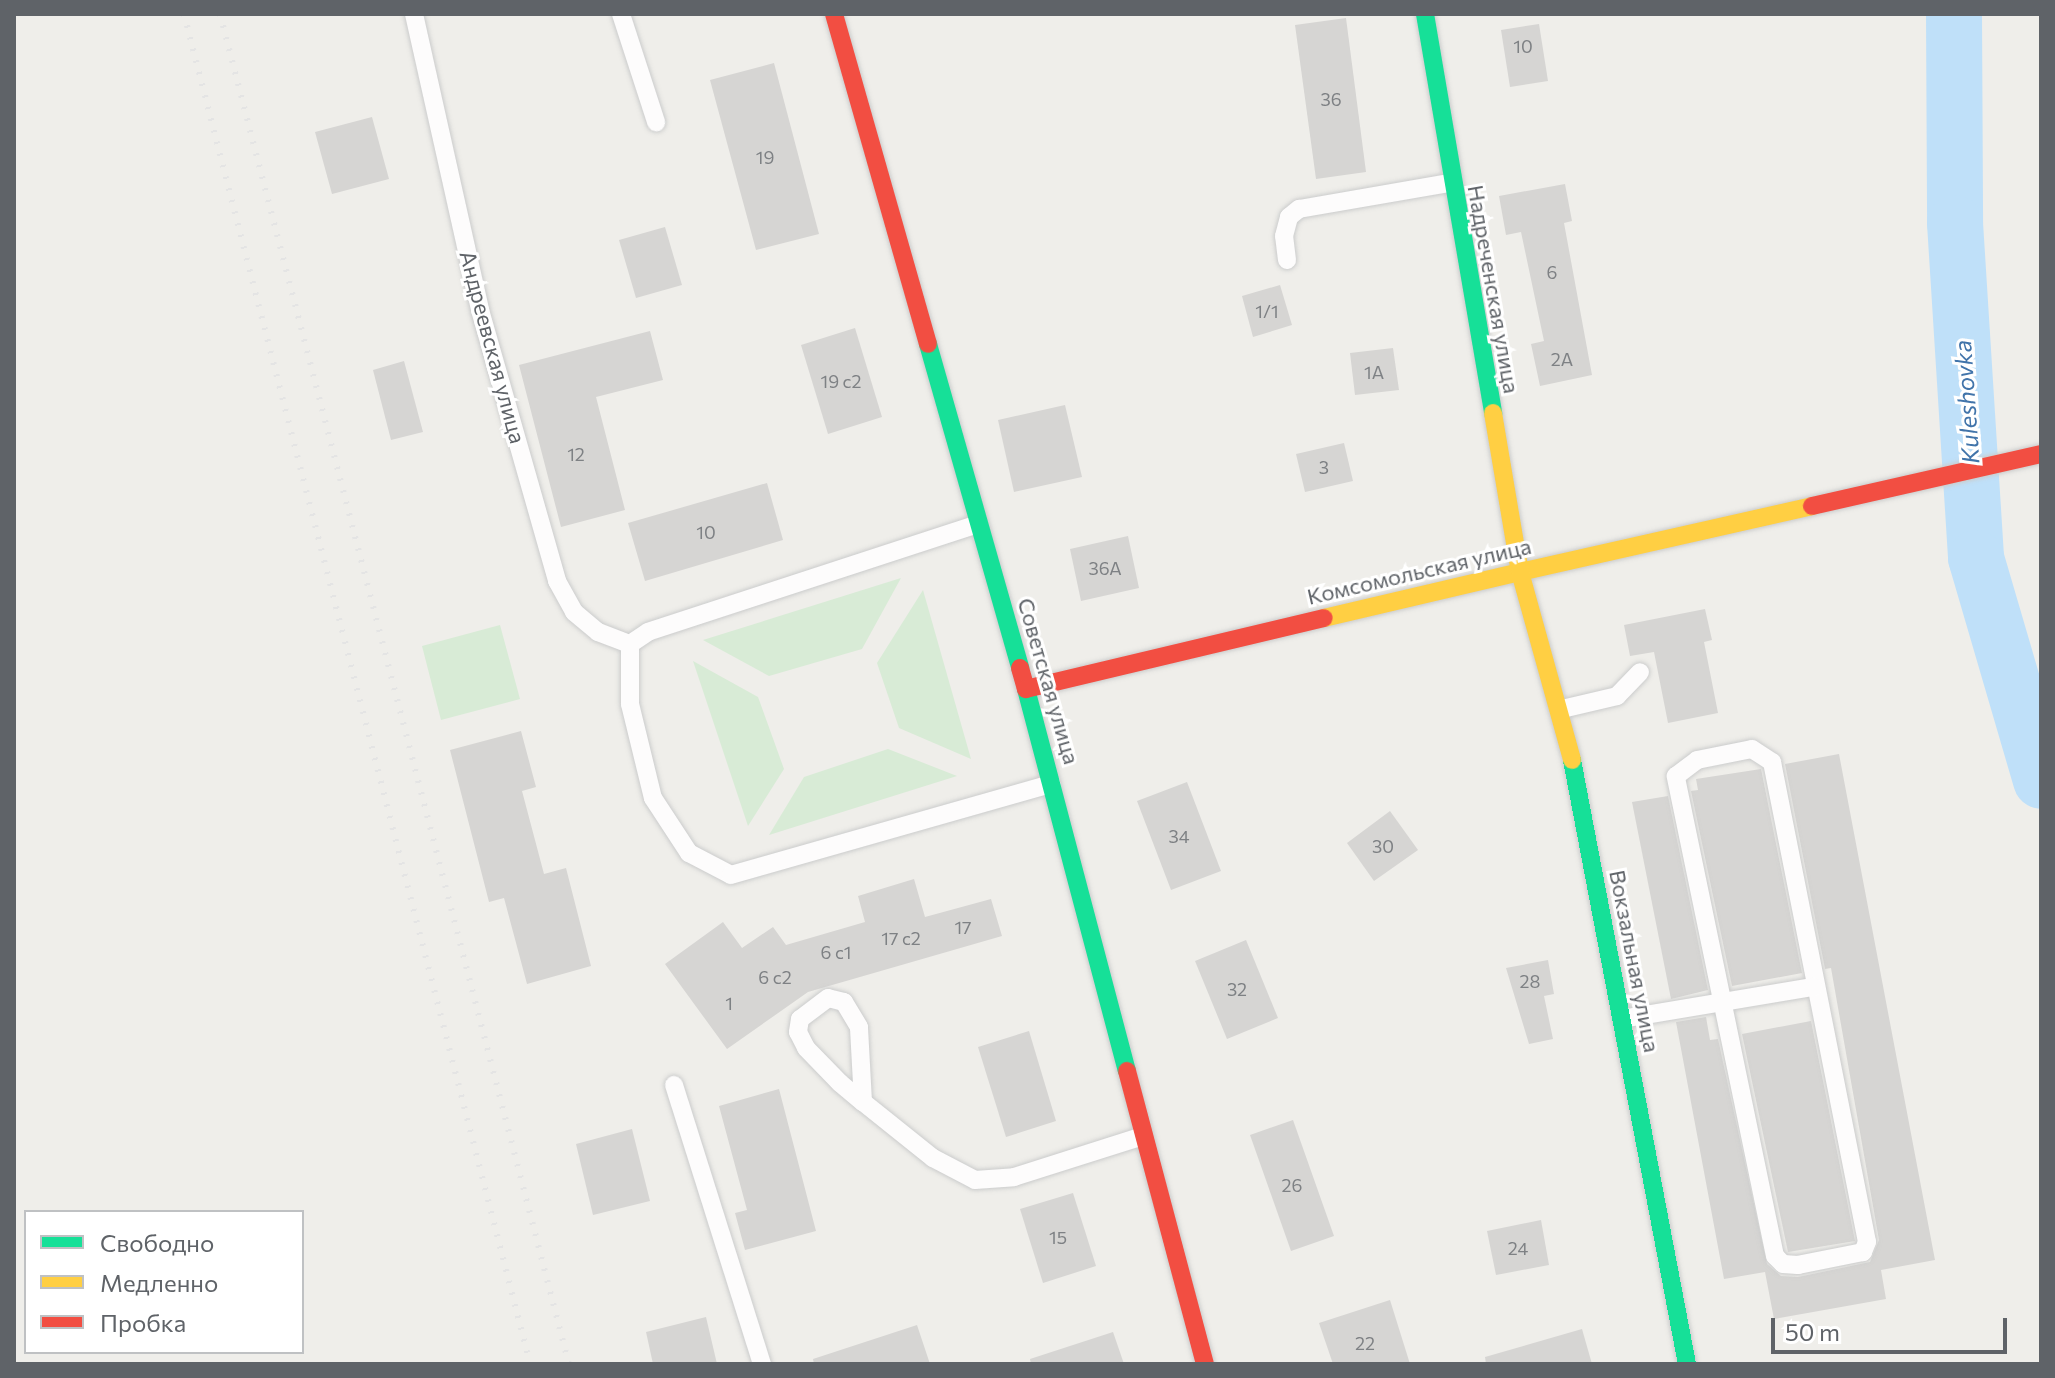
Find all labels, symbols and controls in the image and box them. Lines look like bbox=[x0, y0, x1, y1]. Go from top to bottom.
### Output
house number: 10 bbox=[1513, 35, 1533, 57]
house number: 36 bbox=[1320, 88, 1342, 110]
house number: 19 bbox=[756, 146, 774, 168]
street label: Надреченская улица bbox=[1463, 183, 1525, 395]
street label: Андреевская улица bbox=[455, 248, 531, 446]
house number: 6 bbox=[1547, 261, 1557, 283]
house number: 1/1 bbox=[1255, 300, 1279, 322]
water label: Kuleshovka bbox=[1947, 339, 1985, 465]
house number: 2А bbox=[1551, 348, 1573, 370]
house number: 1А bbox=[1364, 361, 1384, 383]
house number: 19 с2 bbox=[821, 370, 861, 392]
house number: 12 bbox=[567, 443, 585, 465]
house number: 3 bbox=[1319, 456, 1329, 478]
house number: 10 bbox=[696, 521, 716, 543]
street label: Комсомольская улица bbox=[1304, 532, 1534, 610]
house number: 36А bbox=[1088, 557, 1122, 579]
street label: Советская улица bbox=[1013, 595, 1085, 767]
house number: 34 bbox=[1168, 825, 1190, 847]
house number: 30 bbox=[1372, 835, 1394, 857]
street label: Вокзальная улица bbox=[1604, 868, 1666, 1054]
house number: 17 bbox=[954, 916, 972, 938]
house number: 17 с2 bbox=[881, 927, 921, 949]
house number: 6 с1 bbox=[821, 941, 851, 963]
house number: 6 с2 bbox=[758, 966, 792, 988]
house number: 28 bbox=[1520, 970, 1540, 992]
house number: 32 bbox=[1227, 978, 1247, 1000]
house number: 1 bbox=[725, 992, 733, 1014]
house number: 26 bbox=[1282, 1174, 1302, 1196]
legend bbox=[24, 1210, 304, 1354]
house number: 15 bbox=[1049, 1226, 1067, 1248]
text: Свободно bbox=[100, 1228, 214, 1257]
house number: 24 bbox=[1508, 1237, 1528, 1259]
text: Медленно bbox=[100, 1268, 218, 1297]
scale bar bbox=[1775, 1302, 2011, 1352]
text: Пробка bbox=[100, 1308, 186, 1337]
text: 50 m bbox=[1785, 1317, 1840, 1346]
house number: 22 bbox=[1355, 1332, 1375, 1354]

